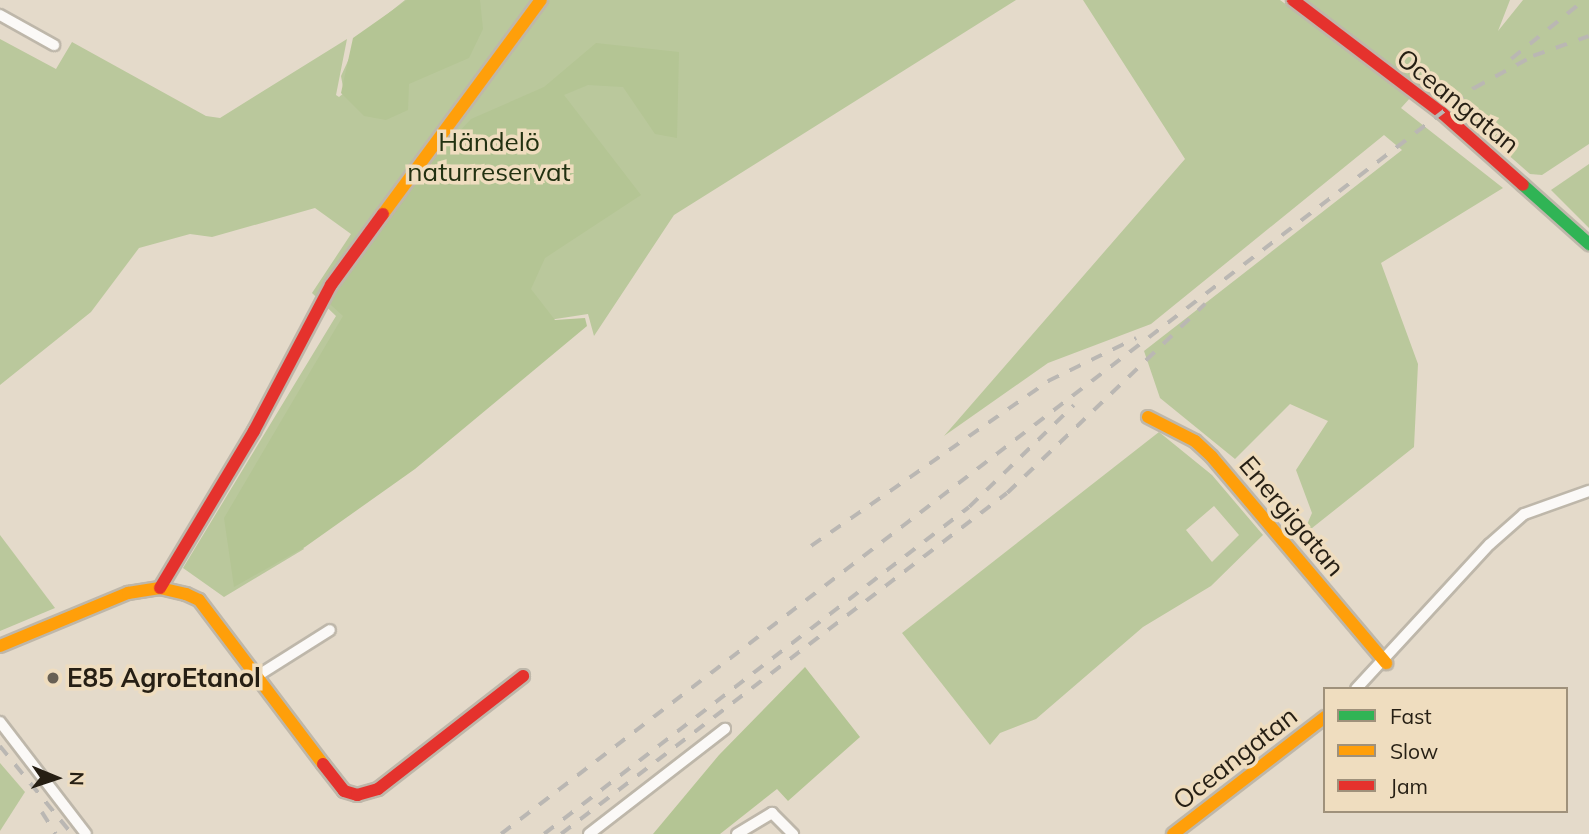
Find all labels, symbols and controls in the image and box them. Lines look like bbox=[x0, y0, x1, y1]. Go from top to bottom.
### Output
street label: Oceangatan bbox=[1390, 42, 1526, 160]
park label: Händelö naturreservat bbox=[407, 126, 571, 188]
street label: Energigatan bbox=[1233, 450, 1351, 582]
place label: E85 AgroEtanol bbox=[67, 662, 261, 694]
marker: E85 AgroEtanol bbox=[45, 670, 61, 686]
legend bbox=[1323, 687, 1568, 813]
street label: Oceangatan bbox=[1167, 700, 1303, 816]
text: Fast bbox=[1390, 703, 1432, 729]
text: Slow bbox=[1390, 738, 1438, 764]
north arrow bbox=[21, 743, 91, 813]
text: N bbox=[65, 771, 89, 786]
text: Jam bbox=[1390, 773, 1428, 799]

